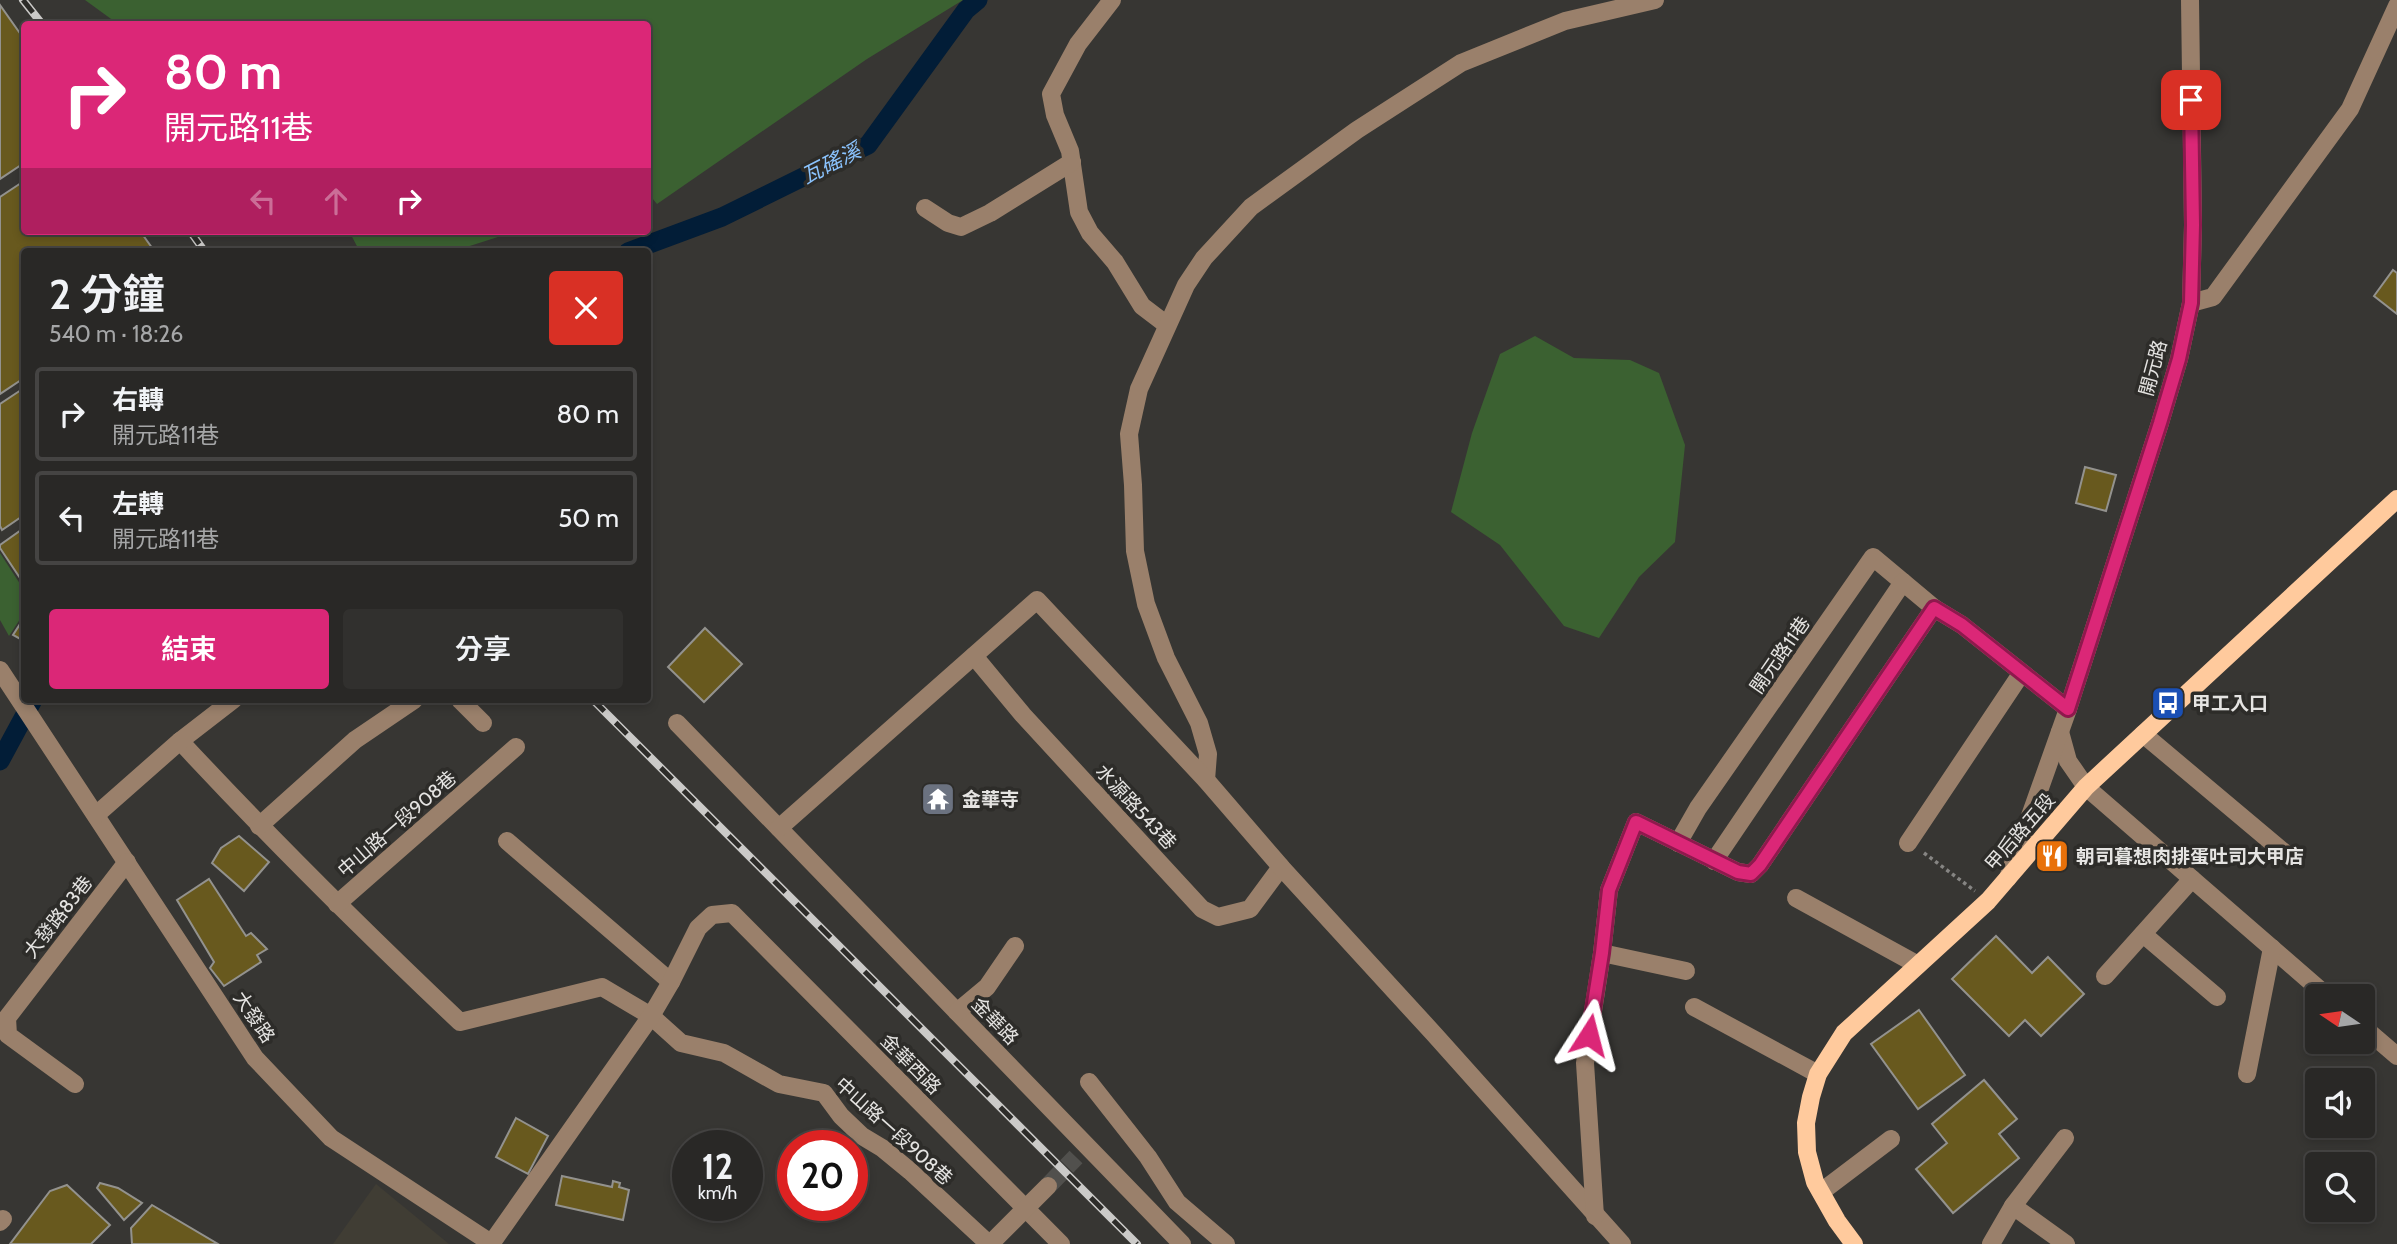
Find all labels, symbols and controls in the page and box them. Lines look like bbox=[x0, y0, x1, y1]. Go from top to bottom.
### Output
text: 80 m bbox=[164, 42, 282, 101]
icon: right bbox=[49, 49, 140, 140]
pin bbox=[2161, 70, 2221, 130]
icon: arrive bbox=[2172, 81, 2210, 119]
text: 開元路11巷 bbox=[164, 108, 313, 147]
water label: 瓦磘溪 bbox=[797, 136, 867, 188]
icon: left bbox=[244, 182, 282, 220]
icon: ahead bbox=[317, 182, 355, 220]
icon: right bbox=[390, 182, 428, 220]
text: 2 分鐘 bbox=[49, 268, 165, 320]
button: close bbox=[549, 271, 623, 345]
text: 540 m · 18:26 bbox=[49, 320, 183, 348]
street label: 開元路 bbox=[2135, 337, 2171, 399]
text: 右轉 bbox=[112, 384, 164, 416]
icon: right bbox=[53, 395, 91, 433]
text: 80 m bbox=[556, 398, 619, 430]
text: 開元路11巷 bbox=[112, 421, 219, 449]
text: 左轉 bbox=[112, 488, 164, 520]
icon: left bbox=[53, 499, 91, 537]
text: 50 m bbox=[558, 502, 619, 534]
text: 開元路11巷 bbox=[112, 525, 219, 553]
button: 結束 bbox=[49, 609, 329, 689]
button: 分享 bbox=[343, 609, 623, 689]
street label: 開元路11巷 bbox=[1745, 612, 1815, 698]
bus stop icon: 甲工入口 bbox=[2149, 684, 2187, 722]
place label: 甲工入口 bbox=[2192, 692, 2268, 715]
street label: 水源路543巷 bbox=[1091, 760, 1181, 854]
street label: 中山路一段908巷 bbox=[333, 766, 461, 882]
temple icon: 金華寺 bbox=[919, 780, 957, 818]
place label: 金華寺 bbox=[962, 788, 1019, 811]
street label: 甲后路五段 bbox=[1980, 789, 2060, 875]
restaurant icon: 朝司暮想肉排蛋吐司大甲店 bbox=[2033, 837, 2071, 875]
place label: 朝司暮想肉排蛋吐司大甲店 bbox=[2076, 845, 2304, 868]
street label: 大發路83巷 bbox=[19, 871, 97, 963]
north arrow bbox=[2305, 984, 2375, 1054]
map controls bbox=[2305, 984, 2375, 1222]
street label: 大發路 bbox=[229, 987, 279, 1047]
street label: 金華路 bbox=[967, 993, 1023, 1049]
position arrow bbox=[1552, 998, 1626, 1072]
street label: 金華西路 bbox=[876, 1029, 946, 1099]
button: sound bbox=[2305, 1068, 2375, 1138]
street label: 中山路一段908巷 bbox=[831, 1072, 957, 1190]
speed limit sign: 20 bbox=[777, 1130, 868, 1221]
text: 12 bbox=[702, 1145, 733, 1188]
button: search bbox=[2305, 1152, 2375, 1222]
text: km/h bbox=[698, 1182, 737, 1204]

